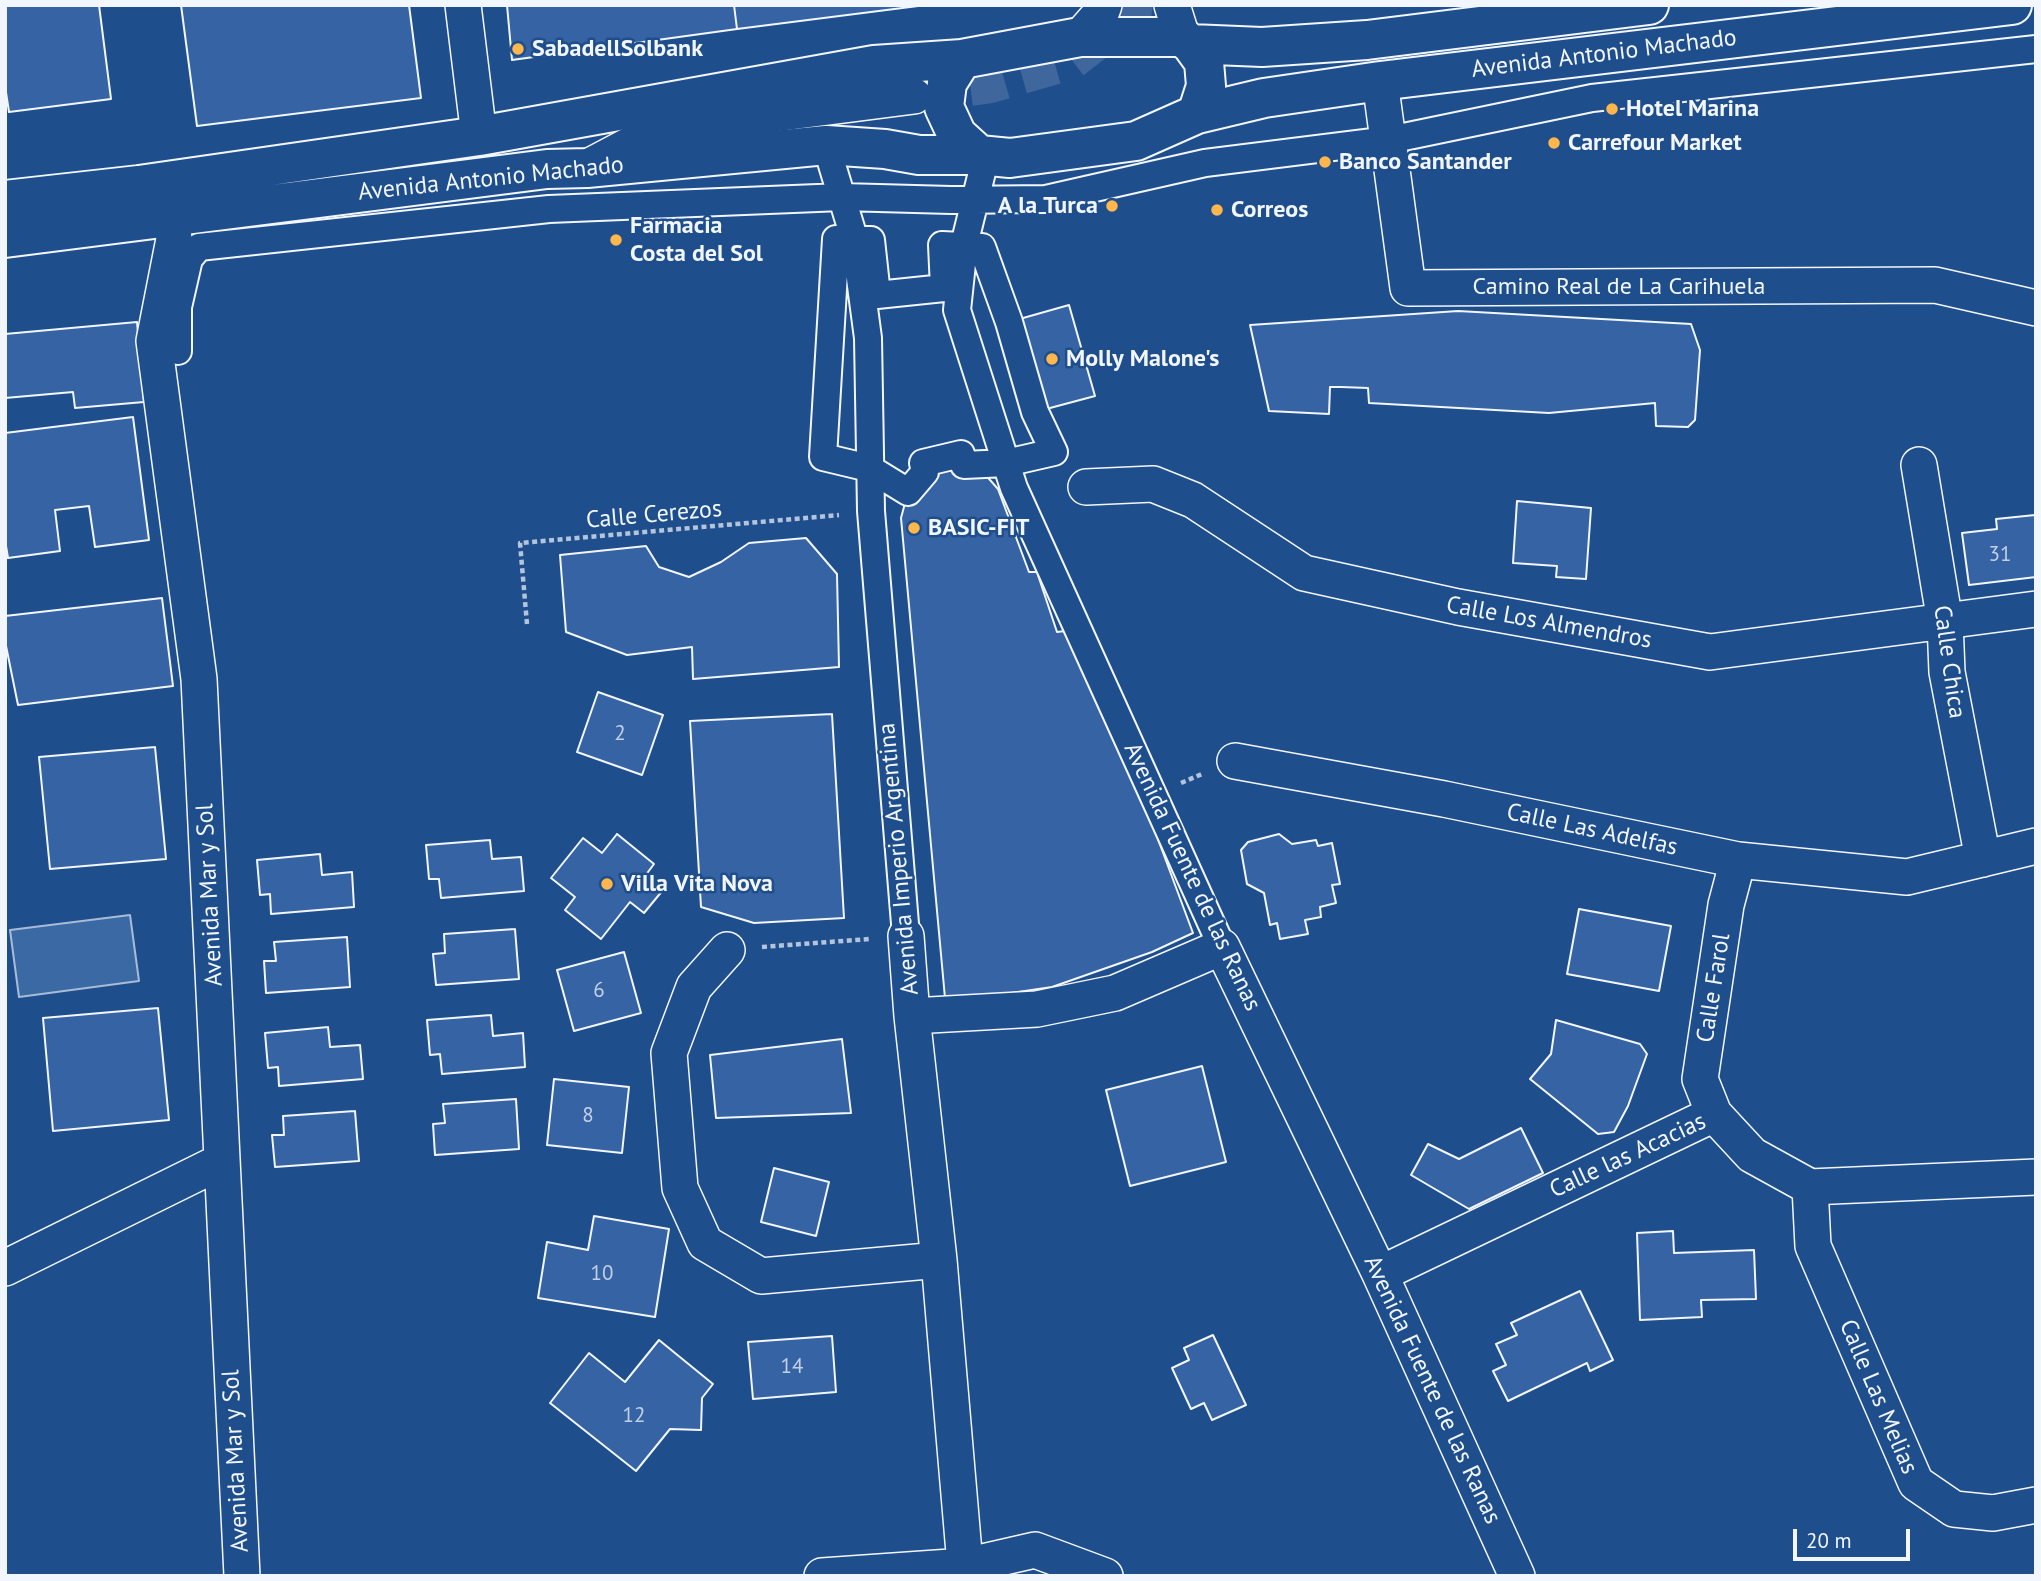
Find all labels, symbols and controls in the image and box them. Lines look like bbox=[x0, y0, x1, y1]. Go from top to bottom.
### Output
street label: Avenida Antonio Machado bbox=[1470, 23, 1738, 85]
place label: SabadellSolbank bbox=[532, 35, 703, 63]
marker: SabadellSolbank bbox=[510, 41, 526, 57]
place label: Hotel Marina bbox=[1626, 95, 1759, 123]
marker: Hotel Marina bbox=[1604, 101, 1620, 117]
place label: Carrefour Market bbox=[1568, 129, 1742, 157]
marker: Carrefour Market bbox=[1546, 135, 1562, 151]
place label: Banco Santander bbox=[1339, 148, 1512, 176]
street label: Avenida Antonio Machado bbox=[357, 151, 625, 207]
marker: Banco Santander bbox=[1317, 154, 1333, 170]
place label: A la Turca bbox=[998, 192, 1098, 220]
place label: Correos bbox=[1231, 196, 1308, 224]
marker: A la Turca bbox=[1104, 198, 1120, 214]
marker: Correos bbox=[1209, 202, 1225, 218]
place label: Farmacia Costa del Sol bbox=[630, 212, 763, 268]
marker: Farmacia Costa del Sol bbox=[608, 232, 624, 248]
street label: Camino Real de La Carihuela bbox=[1473, 273, 1765, 301]
place label: Molly Malone's bbox=[1066, 345, 1219, 373]
marker: Molly Malone's bbox=[1044, 351, 1060, 367]
street label: Calle Cerezos bbox=[585, 495, 723, 535]
place label: BASIC-FIT bbox=[928, 514, 1029, 542]
marker: BASIC-FIT bbox=[906, 520, 922, 536]
house number: 31 bbox=[1989, 542, 2011, 568]
street label: Calle Los Almendros bbox=[1444, 591, 1654, 655]
street label: Calle Chica bbox=[1927, 604, 1971, 720]
house number: 2 bbox=[614, 721, 626, 747]
street label: Avenida Imperio Argentina bbox=[873, 722, 925, 996]
street label: Avenida Fuente de las Ranas bbox=[1117, 738, 1267, 1016]
street label: Calle Las Adelfas bbox=[1504, 798, 1680, 862]
street label: Avenida Mar y Sol bbox=[191, 803, 229, 987]
place label: Villa Vita Nova bbox=[621, 870, 773, 898]
marker: Villa Vita Nova bbox=[599, 876, 615, 892]
street label: Calle Farol bbox=[1691, 931, 1737, 1045]
house number: 6 bbox=[593, 978, 605, 1004]
house number: 8 bbox=[582, 1103, 594, 1129]
street label: Calle las Acacias bbox=[1545, 1107, 1711, 1205]
street label: Avenida Fuente de las Ranas bbox=[1357, 1251, 1507, 1529]
house number: 10 bbox=[591, 1261, 613, 1287]
street label: Calle Las Melias bbox=[1833, 1316, 1923, 1478]
house number: 14 bbox=[781, 1354, 803, 1380]
street label: Avenida Mar y Sol bbox=[217, 1369, 255, 1553]
house number: 12 bbox=[623, 1403, 645, 1429]
scale bar bbox=[1796, 1514, 1913, 1558]
text: 20 m bbox=[1806, 1527, 1852, 1554]

